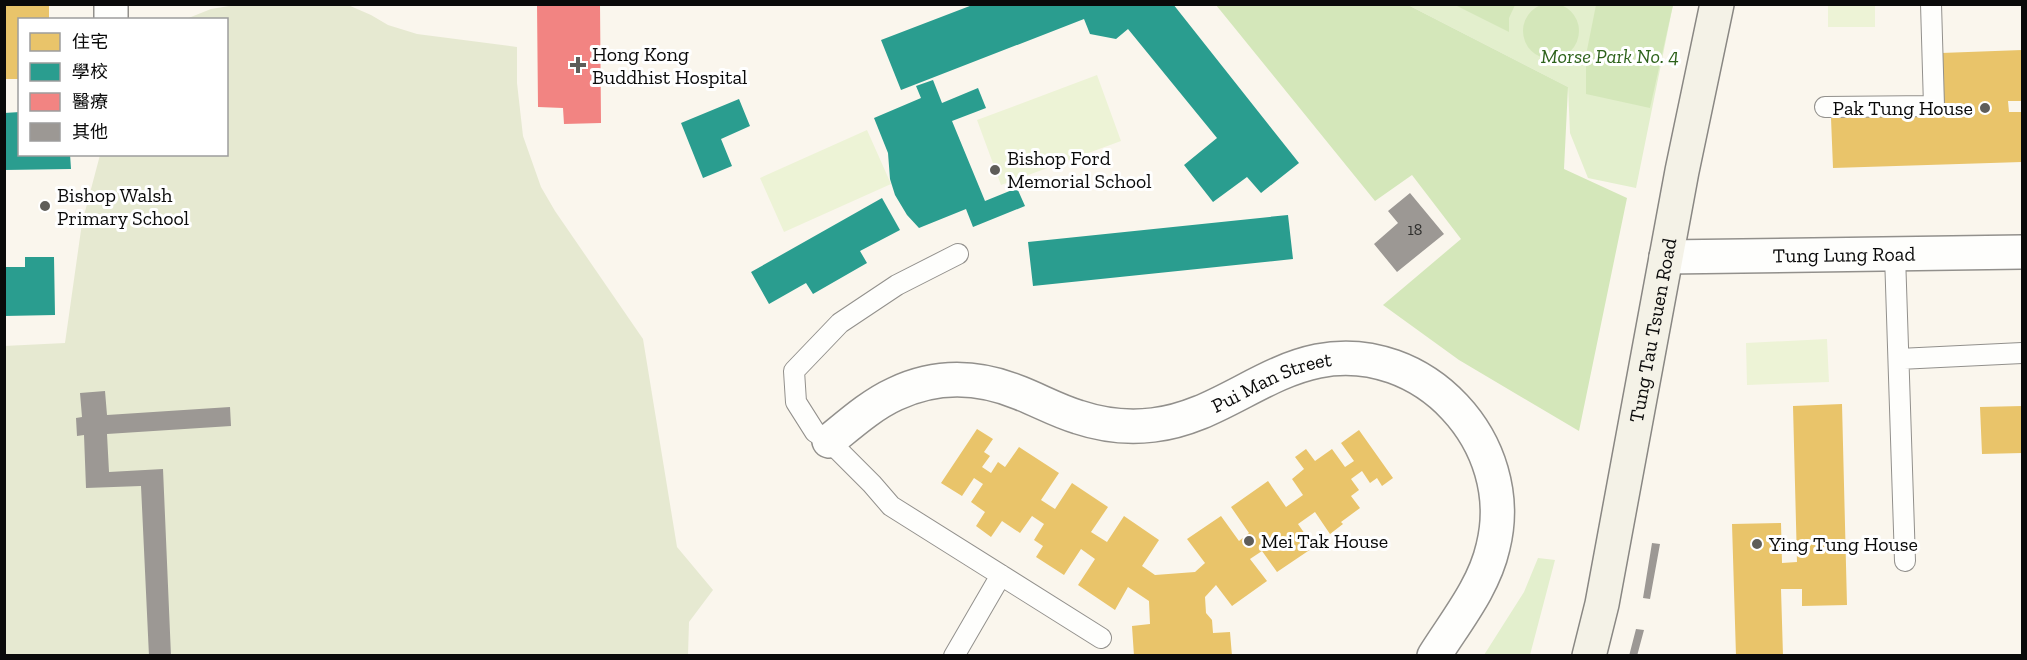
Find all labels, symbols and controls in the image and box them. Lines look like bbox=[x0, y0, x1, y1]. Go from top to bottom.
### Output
legend bbox=[18, 18, 228, 156]
text: 住宅 bbox=[72, 31, 108, 53]
place label: Hong Kong Buddhist Hospital bbox=[592, 42, 747, 89]
park label: Morse Park No. 4 bbox=[1541, 44, 1679, 68]
marker: Hong Kong Buddhist Hospital bbox=[569, 56, 587, 74]
text: 學校 bbox=[72, 61, 108, 83]
text: 醫療 bbox=[72, 91, 108, 113]
place label: Pak Tung House bbox=[1833, 96, 1973, 120]
marker: Pak Tung House bbox=[1978, 101, 1992, 115]
text: 其他 bbox=[72, 121, 108, 143]
place label: Bishop Ford Memorial School bbox=[1007, 146, 1152, 193]
marker: Bishop Ford Memorial School bbox=[988, 163, 1002, 177]
place label: Bishop Walsh Primary School bbox=[57, 183, 189, 230]
marker: Bishop Walsh Primary School bbox=[38, 199, 52, 213]
house number: 18 bbox=[1408, 220, 1422, 239]
street label: Tung Tau Tsuen Road bbox=[1624, 236, 1681, 424]
street label: Tung Lung Road bbox=[1773, 241, 1915, 268]
street label: Pui Man Street bbox=[1207, 347, 1334, 418]
place label: Mei Tak House bbox=[1261, 529, 1388, 553]
place label: Ying Tung House bbox=[1768, 532, 1918, 556]
marker: Mei Tak House bbox=[1242, 534, 1256, 548]
marker: Ying Tung House bbox=[1750, 537, 1764, 551]

